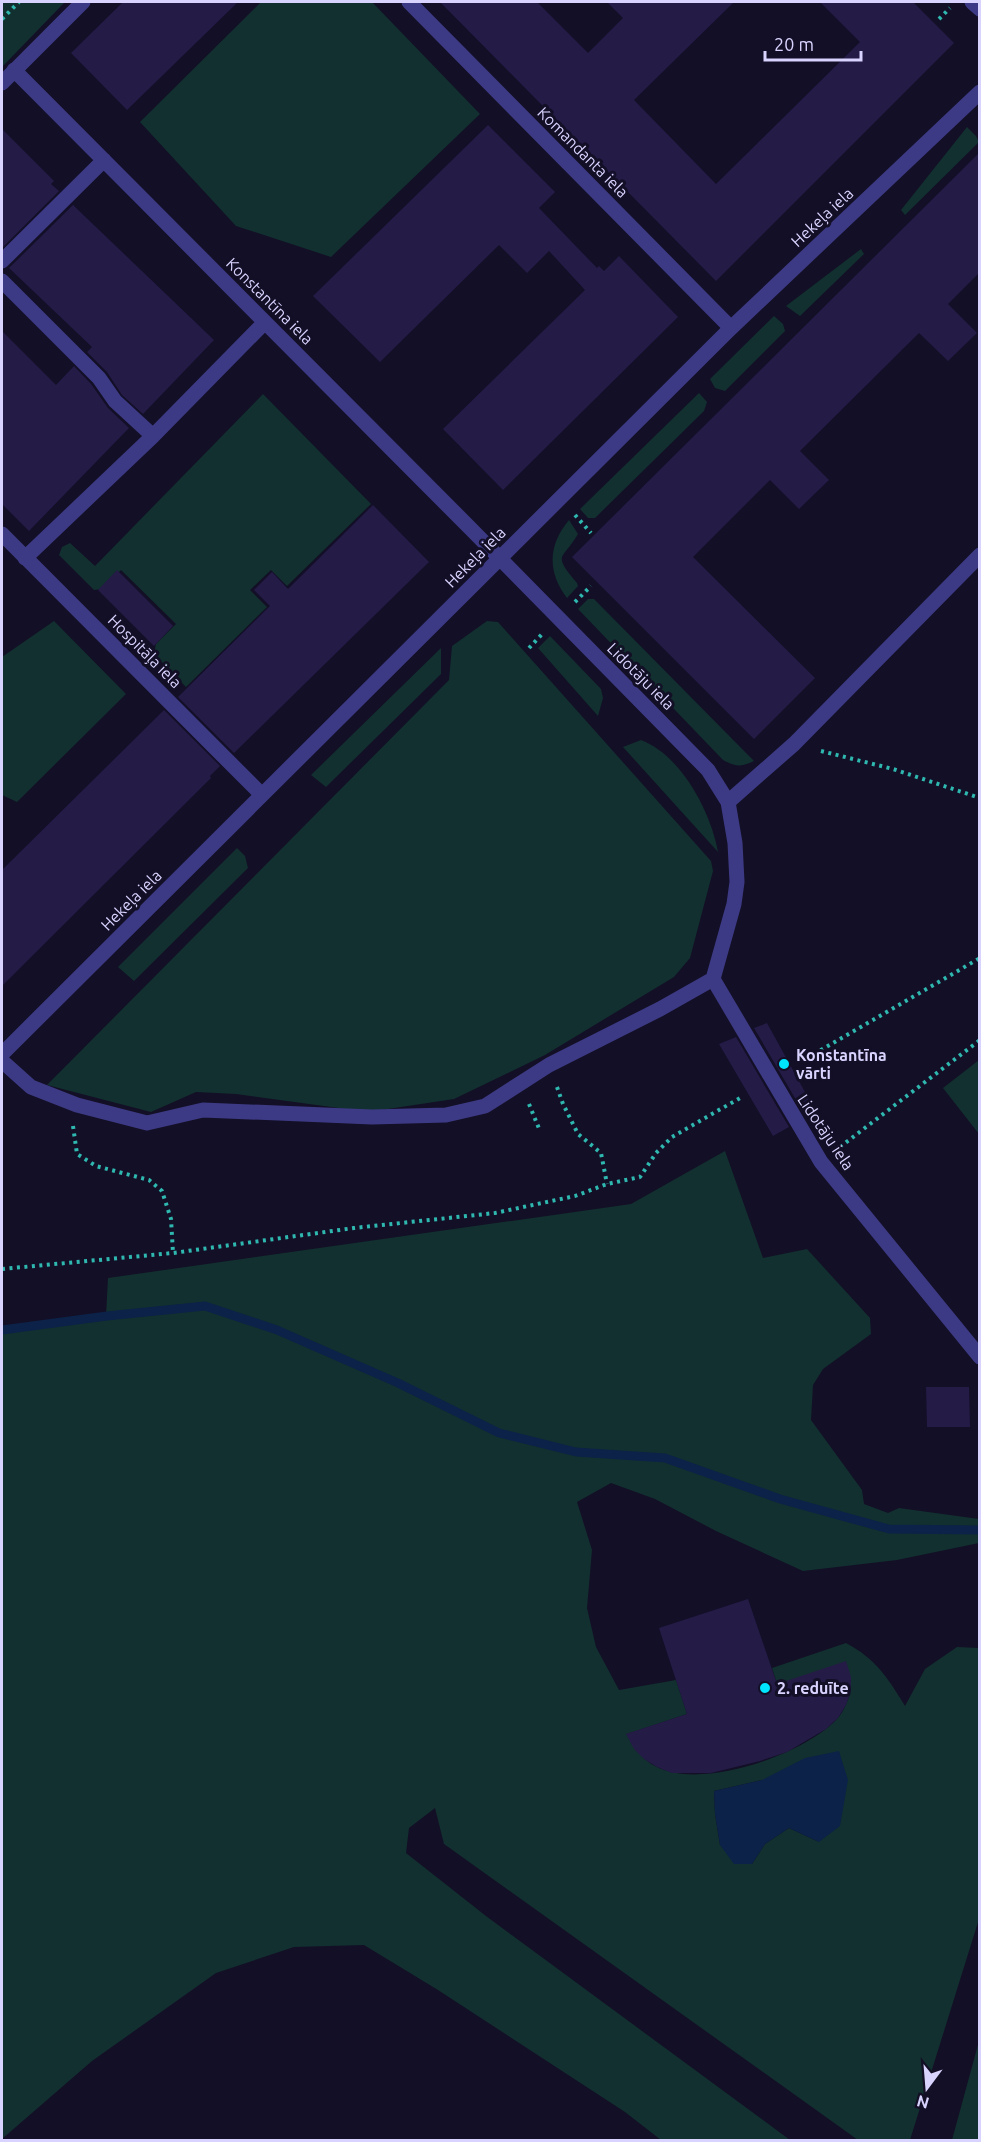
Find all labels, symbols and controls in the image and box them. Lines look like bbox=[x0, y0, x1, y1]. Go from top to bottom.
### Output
scale bar bbox=[765, 24, 861, 62]
text: 20 m bbox=[774, 34, 814, 54]
street label: Komandanta iela bbox=[534, 103, 632, 201]
street label: Hekeļa iela bbox=[787, 184, 857, 250]
street label: Konstantīna iela bbox=[223, 254, 317, 348]
street label: Hekeļa iela bbox=[441, 523, 509, 591]
street label: Hospitāļa iela bbox=[105, 611, 185, 691]
street label: Lidotāju iela bbox=[604, 639, 678, 713]
street label: Hekeļa iela bbox=[97, 866, 165, 934]
place label: Konstantīna vārti bbox=[796, 1046, 887, 1082]
marker: Konstantīna vārti bbox=[777, 1057, 791, 1071]
street label: Lidotāju iela bbox=[794, 1091, 858, 1173]
place label: 2. reduīte bbox=[777, 1679, 849, 1697]
marker: 2. reduīte bbox=[758, 1681, 772, 1695]
north arrow bbox=[897, 2058, 957, 2118]
text: N bbox=[915, 2092, 931, 2113]

